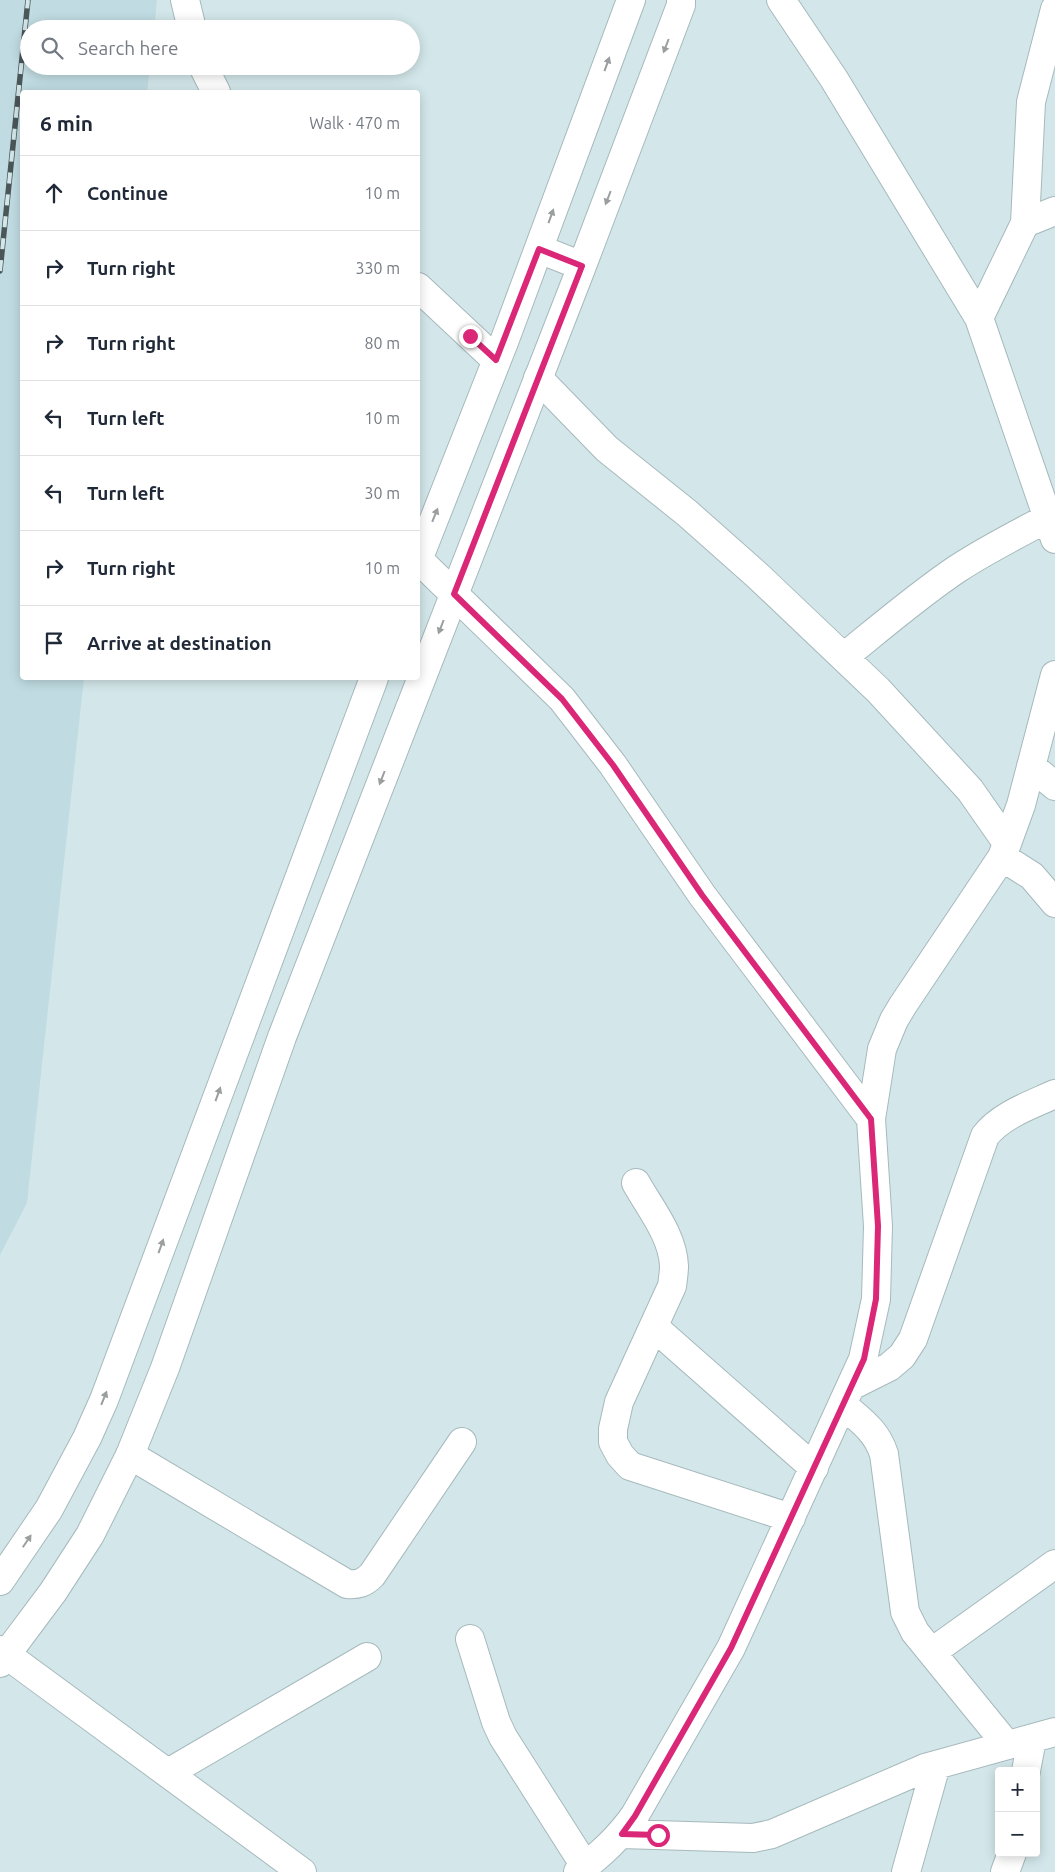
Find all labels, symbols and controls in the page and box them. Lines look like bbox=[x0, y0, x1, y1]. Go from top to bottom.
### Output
search box bbox=[20, 20, 420, 75]
icon: search bbox=[38, 34, 66, 62]
text: Search here bbox=[78, 37, 178, 59]
one-way arrow bbox=[662, 39, 670, 54]
one-way arrow bbox=[603, 56, 611, 71]
text: 6 min bbox=[40, 111, 93, 135]
text: Walk · 470 m bbox=[309, 114, 400, 132]
icon: ahead bbox=[40, 179, 68, 207]
text: Continue bbox=[87, 182, 168, 204]
text: 10 m bbox=[364, 184, 400, 202]
one-way arrow bbox=[604, 191, 612, 206]
one-way arrow bbox=[548, 209, 555, 224]
icon: right bbox=[40, 254, 68, 282]
text: Turn right bbox=[87, 257, 175, 279]
text: 330 m bbox=[355, 259, 400, 277]
route end bbox=[459, 325, 482, 348]
icon: right bbox=[40, 329, 68, 357]
text: Turn right bbox=[87, 332, 175, 354]
text: 80 m bbox=[364, 334, 400, 352]
icon: left bbox=[40, 404, 68, 432]
text: Turn left bbox=[87, 407, 165, 429]
text: 10 m bbox=[364, 409, 400, 427]
icon: left bbox=[40, 479, 68, 507]
text: Turn left bbox=[87, 482, 165, 504]
text: 30 m bbox=[364, 484, 400, 502]
one-way arrow bbox=[432, 508, 440, 522]
icon: right bbox=[40, 554, 68, 582]
text: Turn right bbox=[87, 557, 175, 579]
text: 10 m bbox=[364, 559, 400, 577]
one-way arrow bbox=[437, 619, 444, 634]
icon: arrive bbox=[40, 629, 68, 657]
text: Arrive at destination bbox=[87, 632, 272, 654]
one-way arrow bbox=[378, 771, 386, 785]
one-way arrow bbox=[214, 1086, 222, 1101]
one-way arrow bbox=[157, 1238, 165, 1253]
one-way arrow bbox=[101, 1391, 109, 1405]
one-way arrow bbox=[22, 1534, 32, 1548]
map controls bbox=[995, 1767, 1040, 1857]
button: + bbox=[995, 1767, 1040, 1812]
button: − bbox=[995, 1812, 1040, 1857]
route start bbox=[647, 1824, 670, 1847]

